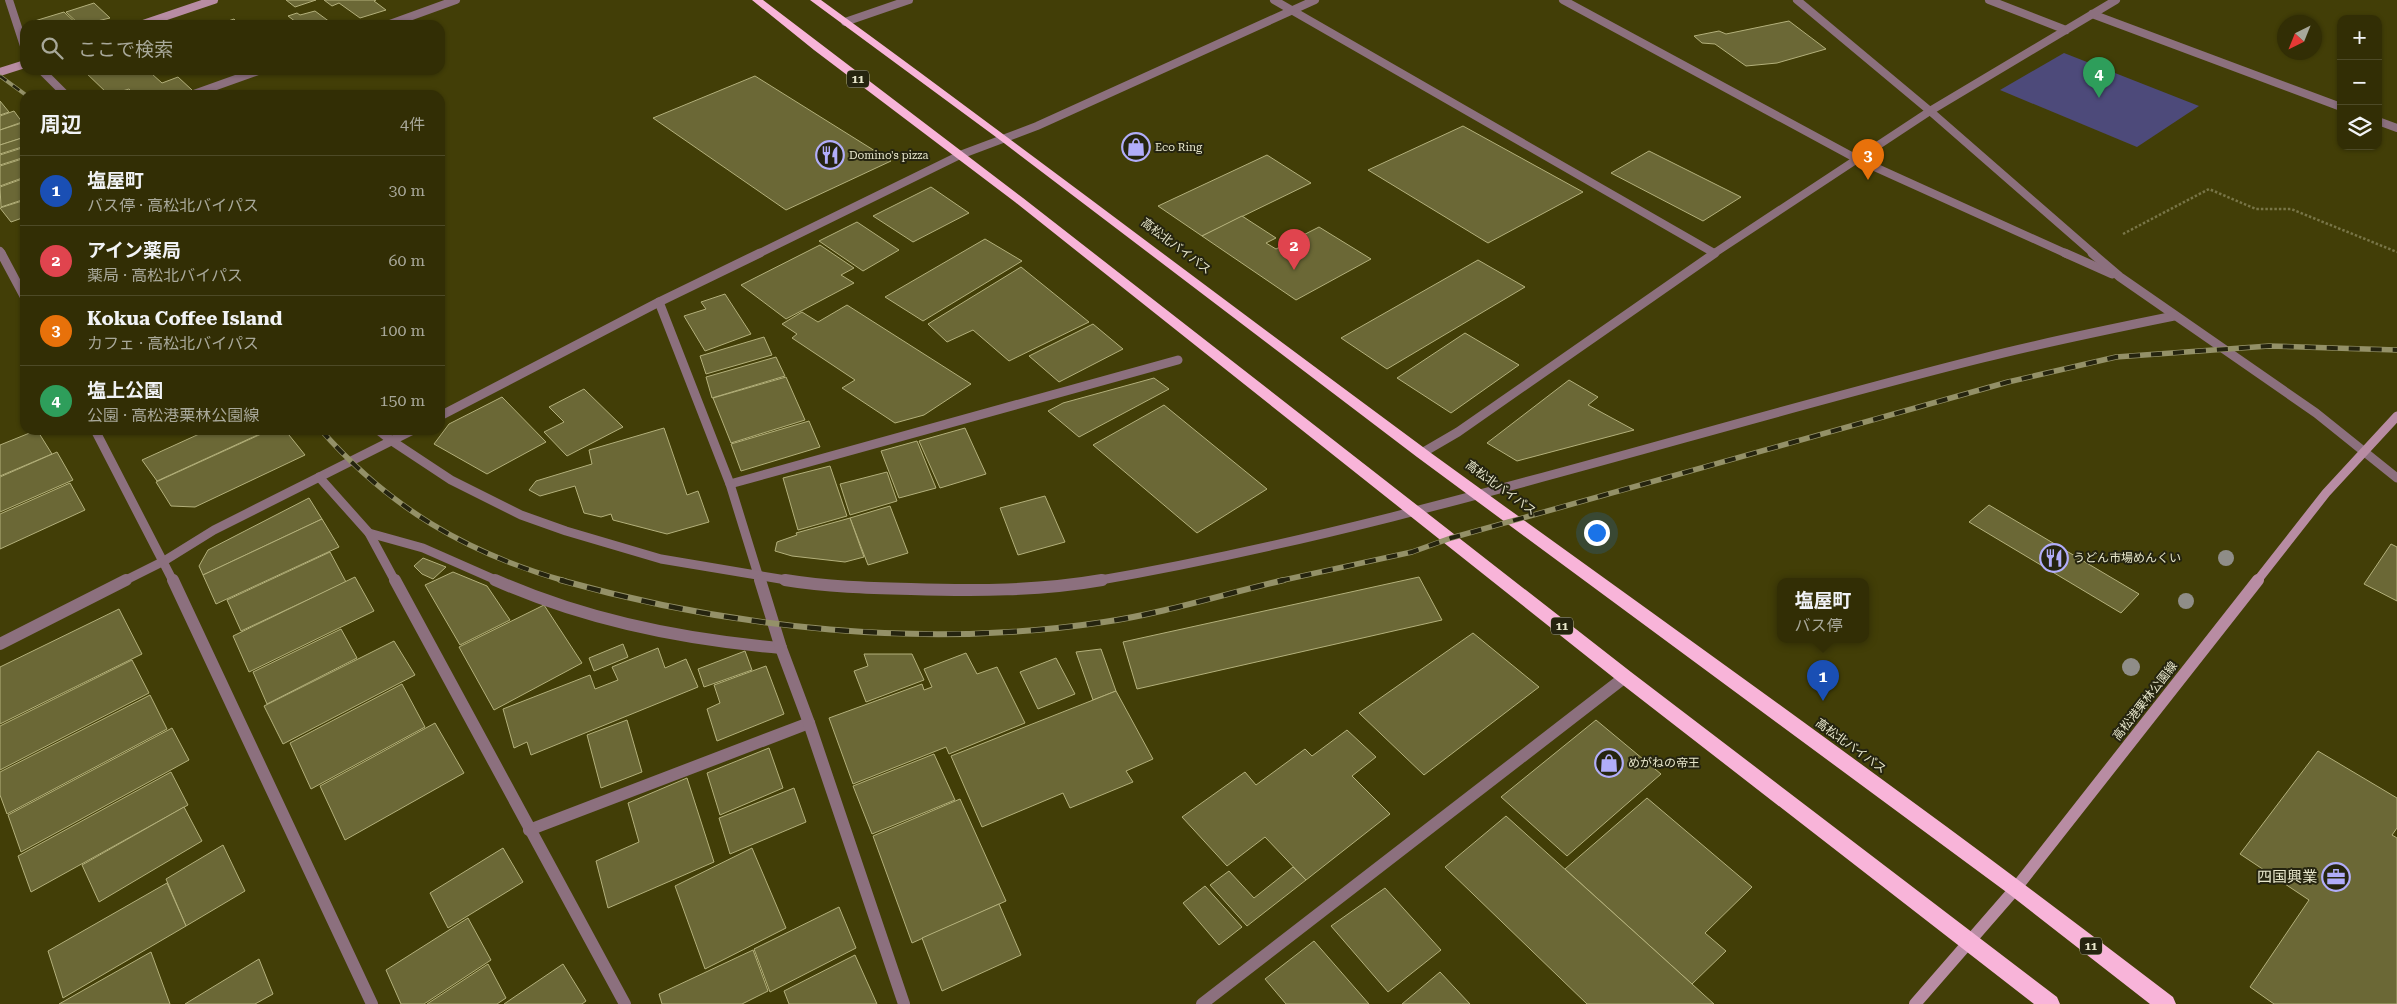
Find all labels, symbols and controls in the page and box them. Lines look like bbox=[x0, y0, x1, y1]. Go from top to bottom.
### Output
north arrow bbox=[2277, 15, 2322, 60]
map controls bbox=[2337, 15, 2382, 150]
button: + bbox=[2337, 15, 2382, 60]
search box bbox=[20, 20, 445, 75]
icon: search bbox=[38, 34, 66, 62]
text: ここで検索 bbox=[78, 38, 173, 61]
pin: 4 bbox=[2083, 57, 2115, 98]
button: − bbox=[2337, 60, 2382, 105]
road number: 11 bbox=[847, 70, 869, 88]
button: layers bbox=[2337, 105, 2382, 150]
text: 周辺 bbox=[40, 113, 82, 137]
text: 4件 bbox=[400, 115, 425, 134]
shop icon: Eco Ring bbox=[1121, 132, 1151, 162]
pin: 3 bbox=[1852, 139, 1884, 180]
restaurant icon: Domino's pizza bbox=[815, 140, 845, 170]
place label: Eco Ring bbox=[1155, 141, 1203, 154]
place label: Domino's pizza bbox=[849, 149, 928, 162]
text: 塩屋町 bbox=[87, 169, 144, 192]
text: 1 bbox=[52, 181, 60, 200]
text: 30 m bbox=[388, 181, 425, 200]
text: バス停 · 高松北バイパス bbox=[87, 196, 259, 215]
street label: 高松北バイパス bbox=[1138, 215, 1214, 277]
pin: 2 bbox=[1278, 229, 1310, 270]
text: アイン薬局 bbox=[87, 239, 181, 262]
text: 2 bbox=[52, 251, 60, 270]
text: 60 m bbox=[388, 251, 425, 270]
text: 薬局 · 高松北バイパス bbox=[87, 266, 243, 285]
text: Kokua Coffee Island bbox=[87, 307, 282, 330]
text: 3 bbox=[52, 321, 60, 340]
text: 100 m bbox=[379, 321, 425, 340]
text: カフェ · 高松北バイパス bbox=[87, 334, 259, 353]
text: 塩上公園 bbox=[87, 379, 163, 402]
text: 4 bbox=[52, 391, 60, 410]
text: 150 m bbox=[379, 391, 425, 410]
text: 公園 · 高松港栗林公園線 bbox=[87, 406, 259, 425]
street label: 高松北バイパス bbox=[1463, 458, 1539, 518]
your location bbox=[1584, 520, 1610, 546]
restaurant icon: うどん市場めんくい bbox=[2039, 543, 2069, 573]
place label: うどん市場めんくい bbox=[2073, 551, 2181, 565]
popup bbox=[1777, 578, 1869, 643]
text: 塩屋町 bbox=[1794, 589, 1852, 612]
text: バス停 bbox=[1794, 616, 1843, 635]
road number: 11 bbox=[1551, 618, 1573, 634]
street label: 高松港栗林公園線 bbox=[2110, 659, 2180, 743]
pin: 1 bbox=[1807, 660, 1839, 701]
street label: 高松北バイパス bbox=[1813, 716, 1889, 776]
shop icon: めがねの帝王 bbox=[1594, 748, 1624, 778]
place label: めがねの帝王 bbox=[1628, 756, 1700, 770]
office icon: 四国興業 bbox=[2321, 862, 2351, 892]
place label: 四国興業 bbox=[2257, 868, 2317, 886]
road number: 11 bbox=[2080, 938, 2102, 954]

